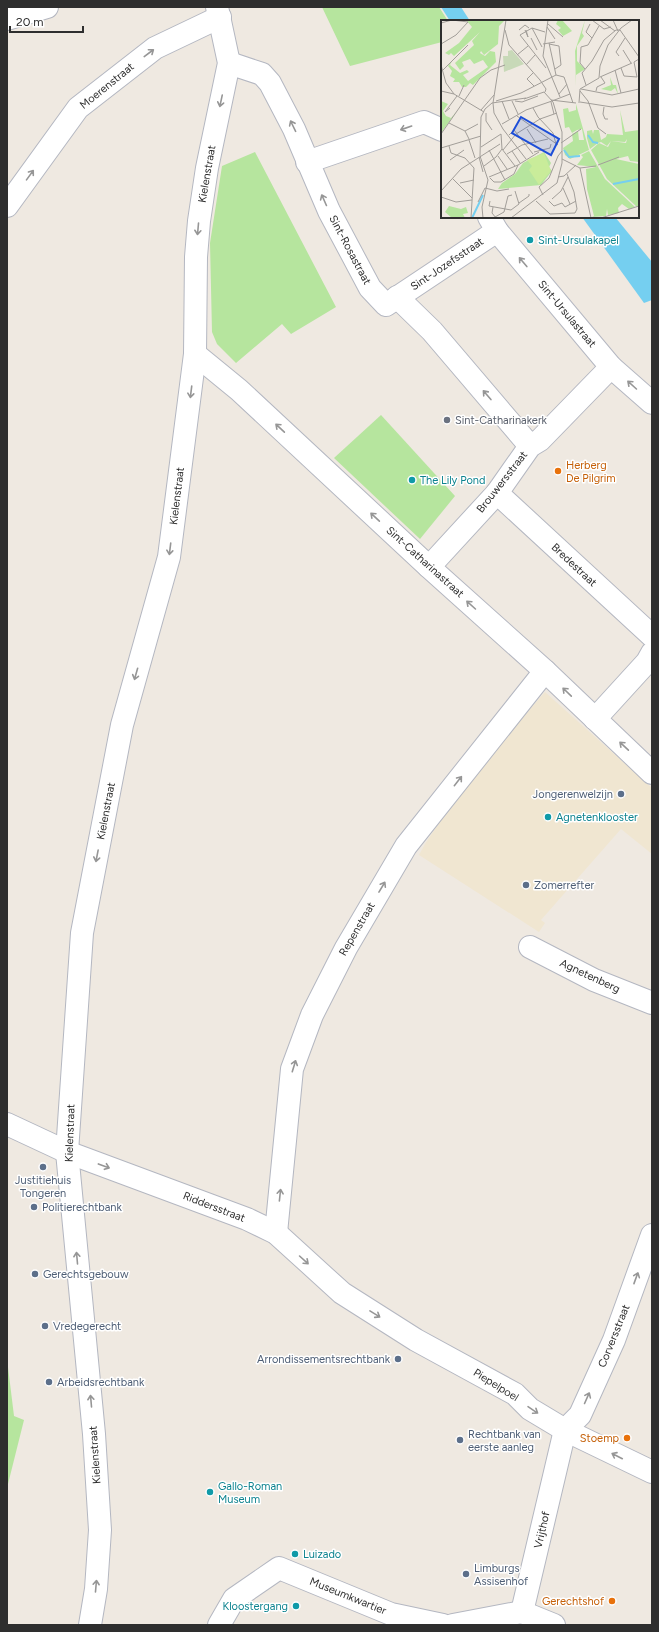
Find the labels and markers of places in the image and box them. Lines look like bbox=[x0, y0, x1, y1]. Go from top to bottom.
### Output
place label: Sint-Ursulakapel bbox=[538, 234, 619, 247]
marker: Sint-Ursulakapel bbox=[525, 235, 535, 245]
place label: Sint-Catharinakerk bbox=[455, 414, 548, 427]
marker: Sint-Catharinakerk bbox=[442, 415, 452, 425]
place label: Herberg De Pilgrim bbox=[566, 459, 616, 485]
marker: Herberg De Pilgrim bbox=[553, 466, 563, 476]
place label: The Lily Pond bbox=[420, 474, 485, 487]
marker: The Lily Pond bbox=[407, 475, 417, 485]
place label: Jongerenwelzijn bbox=[533, 788, 613, 801]
marker: Jongerenwelzijn bbox=[616, 789, 626, 799]
place label: Agnetenklooster bbox=[556, 811, 638, 824]
marker: Agnetenklooster bbox=[543, 812, 553, 822]
place label: Zomerrefter bbox=[534, 879, 594, 892]
marker: Zomerrefter bbox=[521, 880, 531, 890]
marker: Justitiehuis Tongeren bbox=[38, 1162, 48, 1172]
place label: Justitiehuis Tongeren bbox=[15, 1174, 71, 1200]
place label: Politierechtbank bbox=[42, 1201, 122, 1214]
marker: Politierechtbank bbox=[29, 1202, 39, 1212]
place label: Gerechtsgebouw bbox=[43, 1268, 129, 1281]
marker: Gerechtsgebouw bbox=[30, 1269, 40, 1279]
place label: Vredegerecht bbox=[53, 1320, 121, 1333]
marker: Vredegerecht bbox=[40, 1321, 50, 1331]
place label: Arrondissementsrechtbank bbox=[257, 1353, 391, 1366]
marker: Arrondissementsrechtbank bbox=[393, 1354, 403, 1364]
place label: Arbeidsrechtbank bbox=[57, 1376, 145, 1389]
marker: Arbeidsrechtbank bbox=[44, 1377, 54, 1387]
place label: Rechtbank van eerste aanleg bbox=[468, 1428, 541, 1454]
place label: Stoemp bbox=[580, 1432, 619, 1445]
marker: Stoemp bbox=[622, 1433, 632, 1443]
marker: Rechtbank van eerste aanleg bbox=[455, 1435, 465, 1445]
place label: Gallo-Roman Museum bbox=[218, 1480, 282, 1506]
marker: Gallo-Roman Museum bbox=[205, 1487, 215, 1497]
place label: Luizado bbox=[303, 1548, 341, 1561]
marker: Luizado bbox=[290, 1549, 300, 1559]
place label: Limburgs Assisenhof bbox=[474, 1562, 529, 1588]
marker: Limburgs Assisenhof bbox=[461, 1569, 471, 1579]
place label: Gerechtshof bbox=[542, 1595, 605, 1608]
marker: Gerechtshof bbox=[607, 1596, 617, 1606]
place label: Kloostergang bbox=[222, 1600, 288, 1613]
marker: Kloostergang bbox=[291, 1601, 301, 1611]

